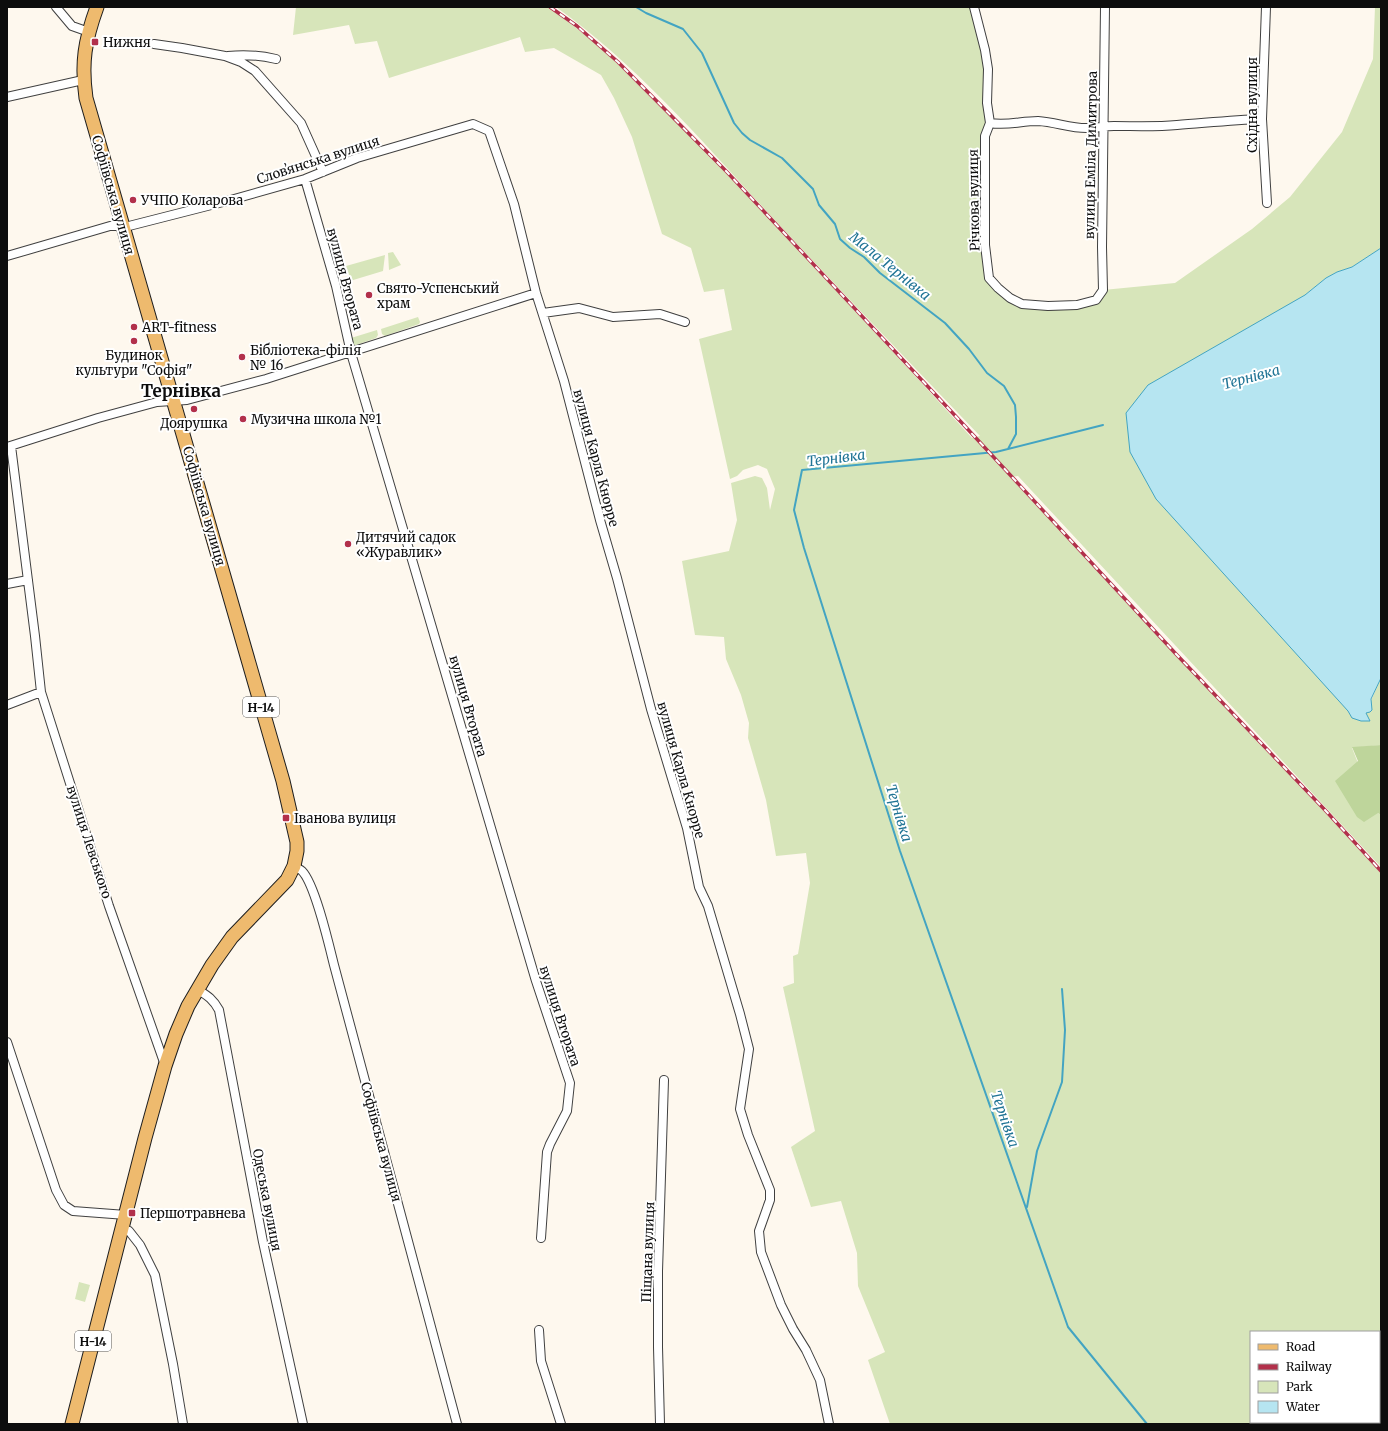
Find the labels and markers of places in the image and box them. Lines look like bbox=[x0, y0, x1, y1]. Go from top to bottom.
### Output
place label: Нижня bbox=[103, 34, 151, 51]
marker: Нижня bbox=[90, 37, 100, 47]
place label: УЧПО Коларова bbox=[140, 192, 243, 209]
marker: УЧПО Коларова bbox=[128, 195, 138, 205]
place label: Свято-Успенський храм bbox=[377, 280, 499, 312]
marker: Свято-Успенський храм bbox=[364, 290, 374, 300]
place label: ART-fitness bbox=[141, 319, 217, 336]
marker: ART-fitness bbox=[129, 322, 139, 332]
marker: Будинок культури "Софія" bbox=[129, 336, 139, 346]
place label: Бібліотека-філія № 16 bbox=[250, 342, 361, 374]
place label: Будинок культури "Софія" bbox=[75, 347, 193, 379]
marker: Бібліотека-філія № 16 bbox=[237, 352, 247, 362]
marker: Доярушка bbox=[189, 404, 199, 414]
place label: Музична школа №1 bbox=[251, 411, 382, 428]
marker: Музична школа №1 bbox=[238, 414, 248, 424]
place label: Доярушка bbox=[160, 415, 228, 432]
place label: Дитячий садок «Журавлик» bbox=[356, 529, 457, 561]
marker: Дитячий садок «Журавлик» bbox=[343, 539, 353, 549]
place label: Іванова вулиця bbox=[294, 810, 396, 827]
marker: Іванова вулиця bbox=[281, 813, 291, 823]
place label: Першотравнева bbox=[140, 1205, 246, 1222]
marker: Першотравнева bbox=[127, 1208, 137, 1218]

